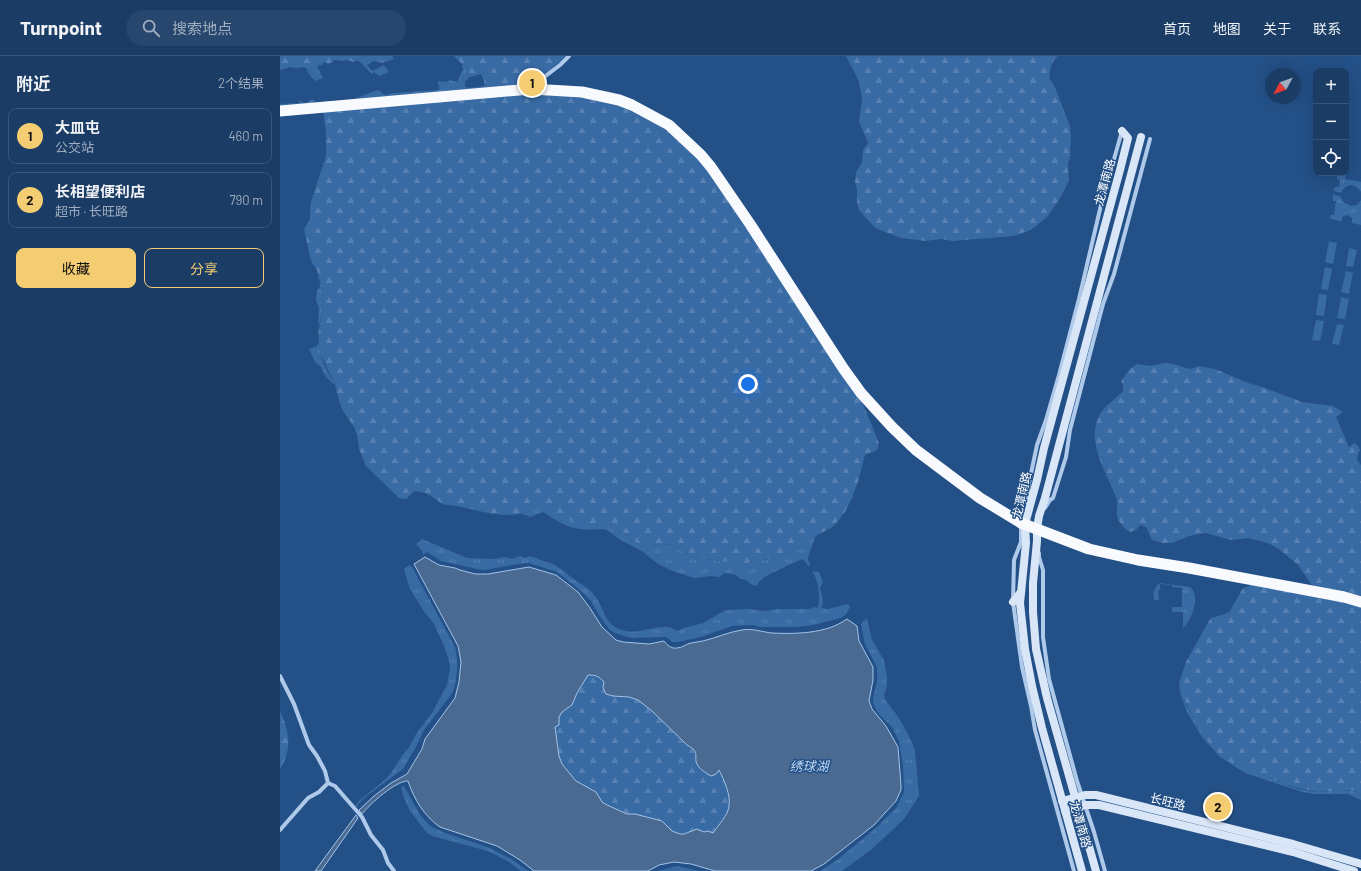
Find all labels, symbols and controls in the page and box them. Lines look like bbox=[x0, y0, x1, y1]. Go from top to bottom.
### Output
search box bbox=[126, 10, 406, 46]
text: Turnpoint bbox=[20, 16, 102, 39]
icon: search bbox=[140, 17, 162, 39]
text: 搜索地点 bbox=[172, 19, 232, 37]
text: 首页 bbox=[1163, 20, 1191, 37]
text: 地图 bbox=[1213, 20, 1241, 37]
text: 关于 bbox=[1263, 20, 1291, 37]
text: 联系 bbox=[1313, 20, 1341, 37]
pin: 1 bbox=[519, 68, 545, 98]
north arrow bbox=[1265, 68, 1301, 104]
map controls bbox=[1313, 68, 1349, 176]
button: + bbox=[1313, 68, 1349, 104]
text: 附近 bbox=[16, 73, 50, 93]
text: 2个结果 bbox=[218, 75, 264, 91]
button: − bbox=[1313, 104, 1349, 140]
text: 大皿屯 bbox=[55, 118, 100, 136]
text: 1 bbox=[28, 128, 32, 144]
text: 460 m bbox=[228, 128, 263, 144]
text: 公交站 bbox=[55, 139, 94, 155]
button: locate bbox=[1313, 140, 1349, 176]
street label: 龙潭南路 bbox=[1091, 157, 1117, 207]
text: 长相望便利店 bbox=[55, 182, 145, 200]
text: 2 bbox=[26, 192, 34, 208]
text: 790 m bbox=[229, 192, 263, 208]
text: 超市 · 长旺路 bbox=[55, 203, 128, 219]
button: 收藏 bbox=[16, 248, 136, 288]
button: 分享 bbox=[144, 248, 264, 288]
your location bbox=[738, 374, 758, 394]
street label: 龙潭南路 bbox=[1009, 470, 1033, 520]
water label: 绣球湖 bbox=[789, 758, 830, 774]
street label: 长旺路 bbox=[1149, 790, 1187, 812]
pin: 2 bbox=[1205, 792, 1231, 822]
street label: 龙潭南路 bbox=[1068, 799, 1094, 849]

